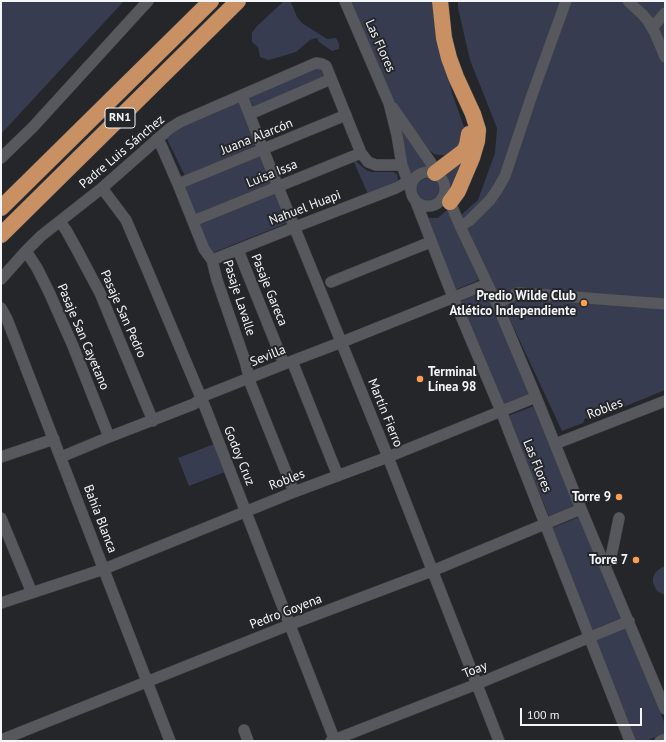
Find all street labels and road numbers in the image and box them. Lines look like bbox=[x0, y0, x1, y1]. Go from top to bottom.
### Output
street label: Las Flores bbox=[362, 17, 398, 75]
road number: RN1 bbox=[105, 108, 135, 128]
street label: Padre Luis Sánchez bbox=[76, 112, 168, 192]
street label: Juana Alarcón bbox=[219, 115, 295, 159]
street label: Luisa Issa bbox=[244, 157, 300, 191]
street label: Nahuel Huapi bbox=[267, 187, 343, 229]
street label: Pasaje Gareca bbox=[247, 252, 291, 328]
street label: Pasaje Lavalle bbox=[219, 258, 259, 338]
street label: Pasaje San Pedro bbox=[97, 268, 149, 360]
street label: Pasaje San Cayetano bbox=[54, 282, 112, 392]
street label: Sevilla bbox=[248, 342, 288, 370]
street label: Martín Fierro bbox=[364, 376, 406, 450]
street label: Robles bbox=[585, 395, 625, 423]
street label: Godoy Cruz bbox=[220, 424, 258, 488]
street label: Las Flores bbox=[519, 437, 555, 495]
street label: Robles bbox=[267, 466, 307, 494]
street label: Bahía Blanca bbox=[80, 483, 120, 555]
street label: Pedro Goyena bbox=[248, 591, 324, 633]
street label: Toay bbox=[460, 658, 490, 682]

